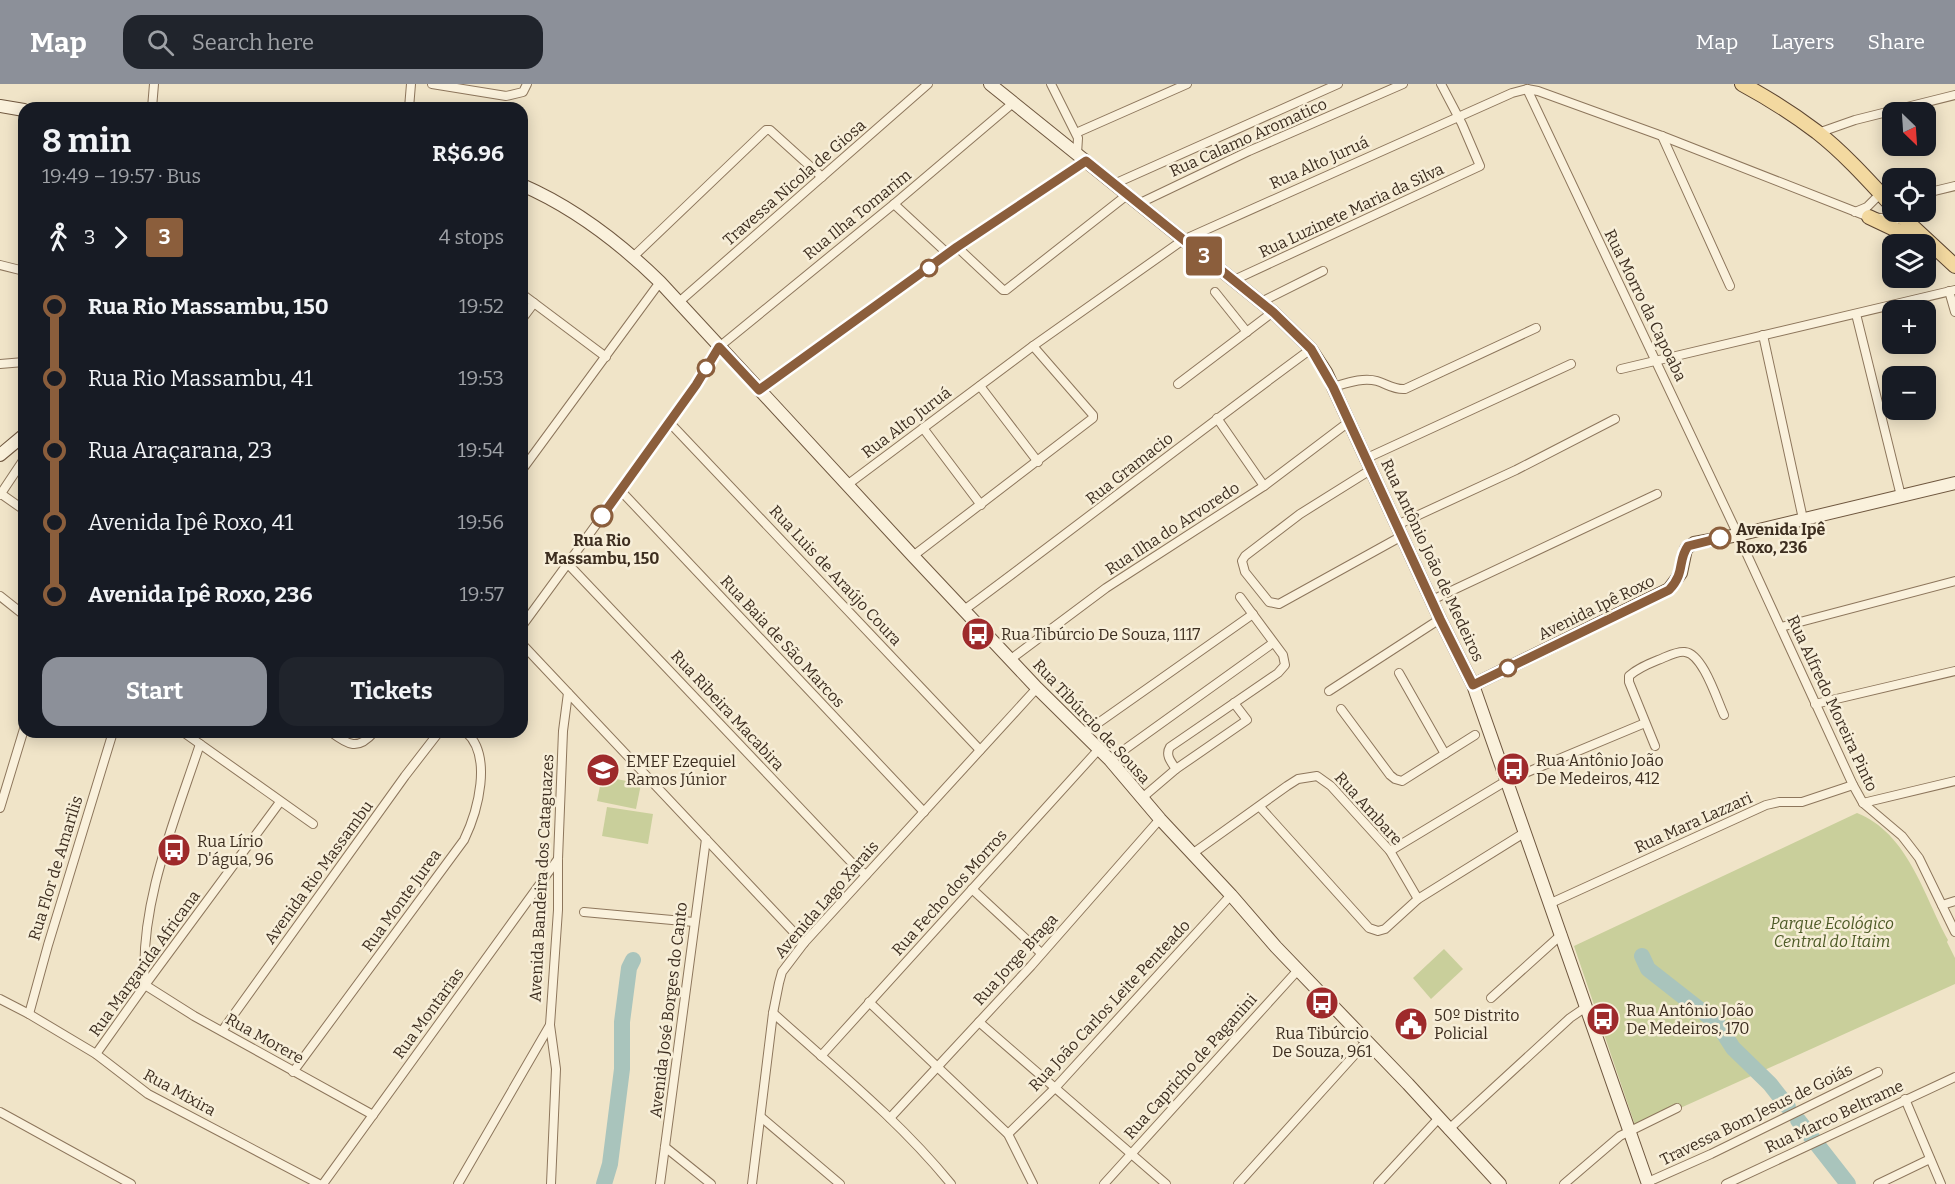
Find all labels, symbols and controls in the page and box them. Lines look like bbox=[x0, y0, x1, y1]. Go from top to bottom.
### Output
search box bbox=[123, 15, 543, 69]
text: Map bbox=[30, 26, 87, 59]
icon: search bbox=[144, 26, 177, 59]
text: Search here bbox=[192, 29, 314, 56]
text: Map bbox=[1696, 29, 1738, 55]
text: Layers bbox=[1771, 29, 1835, 55]
text: Share bbox=[1868, 29, 1925, 55]
street label: Rua Calamo Aromatico bbox=[1167, 94, 1330, 181]
north arrow bbox=[1882, 102, 1936, 156]
map controls bbox=[1882, 102, 1936, 420]
street label: Travessa Nicola de Giosa bbox=[719, 115, 870, 249]
text: 8 min bbox=[42, 121, 131, 161]
street label: Rua Alto Juruá bbox=[1267, 132, 1372, 193]
text: R$6.96 bbox=[432, 140, 504, 167]
street label: Rua Luzinete Maria da Silva bbox=[1256, 159, 1447, 262]
text: 19:49 – 19:57 · Bus bbox=[42, 164, 201, 188]
street label: Rua Ilha Tomarim bbox=[800, 165, 915, 264]
button: locate bbox=[1882, 168, 1936, 222]
icon: walk bbox=[42, 221, 75, 254]
icon: forward bbox=[104, 221, 137, 254]
text: 3 bbox=[158, 224, 171, 250]
text: 3 bbox=[84, 225, 95, 249]
text: 4 stops bbox=[439, 225, 504, 249]
street label: Rua Morro da Capoaba bbox=[1600, 226, 1691, 385]
button: layers bbox=[1882, 234, 1936, 288]
line badge: 3 bbox=[1184, 236, 1224, 276]
text: 3 bbox=[1198, 243, 1210, 269]
unlabelled marker bbox=[920, 259, 938, 277]
text: Rua Rio Massambu, 150 bbox=[88, 293, 329, 320]
text: 19:52 bbox=[459, 294, 504, 318]
button: + bbox=[1882, 300, 1936, 354]
unlabelled marker bbox=[697, 359, 715, 377]
text: Rua Rio Massambu, 41 bbox=[88, 365, 313, 392]
text: 19:53 bbox=[458, 366, 504, 390]
button: − bbox=[1882, 366, 1936, 420]
street label: Rua Alto Juruá bbox=[858, 383, 955, 462]
street label: Rua Gramacio bbox=[1082, 429, 1177, 508]
text: Rua Araçarana, 23 bbox=[88, 437, 272, 464]
text: 19:54 bbox=[458, 438, 504, 462]
street label: Rua Antônio João de Medeiros bbox=[1377, 456, 1488, 665]
street label: Rua Ilha do Arvoredo bbox=[1102, 478, 1243, 579]
street label: Rua Luis de Araújo Coura bbox=[766, 501, 906, 650]
marker: Rua Rio Massambu, 150 bbox=[591, 505, 613, 527]
text: Avenida Ipê Roxo, 41 bbox=[88, 509, 293, 536]
text: 19:56 bbox=[458, 510, 504, 534]
place label: Avenida Ipê Roxo, 236 bbox=[1736, 520, 1825, 557]
marker: Avenida Ipê Roxo, 236 bbox=[1709, 527, 1731, 549]
place label: Rua Rio Massambu, 150 bbox=[545, 531, 659, 568]
street label: Rua Baia de São Marcos bbox=[717, 571, 849, 711]
street label: Avenida Ipê Roxo bbox=[1535, 571, 1657, 644]
text: Avenida Ipê Roxo, 236 bbox=[88, 581, 313, 608]
text: 19:57 bbox=[460, 582, 504, 606]
street label: Rua Alfredo Moreira Pinto bbox=[1783, 612, 1882, 794]
bus stop icon: Rua Tibúrcio De Souza, 1117 bbox=[960, 616, 996, 652]
place label: Rua Tibúrcio De Souza, 1117 bbox=[1001, 625, 1200, 644]
street label: Rua Ribeira Macabira bbox=[667, 646, 788, 775]
street label: Rua Tibúrcio de Sousa bbox=[1029, 655, 1154, 788]
button: Start bbox=[42, 657, 267, 726]
button: Tickets bbox=[279, 657, 504, 726]
unlabelled marker bbox=[1499, 659, 1517, 677]
bus stop icon: Rua Antônio João De Medeiros, 412 bbox=[1495, 751, 1531, 787]
place label: Rua Antônio João De Medeiros, 412 bbox=[1536, 751, 1664, 788]
school or university icon: EMEF Ezequiel Ramos Júnior bbox=[585, 752, 621, 788]
place label: EMEF Ezequiel Ramos Júnior bbox=[626, 752, 736, 789]
street label: Avenida Bandeira dos Cataguazes bbox=[526, 754, 557, 1003]
street label: Rua Ambare bbox=[1331, 768, 1406, 849]
street label: Rua Mara Lazzari bbox=[1632, 788, 1755, 857]
street label: Rua Flor de Amarilis bbox=[24, 794, 87, 943]
street label: Avenida Rio Massambu bbox=[260, 797, 377, 948]
street label: Rua Fecho dos Morros bbox=[888, 826, 1011, 959]
bus stop icon: Rua Lírio D'água, 96 bbox=[156, 832, 192, 868]
place label: Rua Lírio D'água, 96 bbox=[197, 832, 274, 869]
street label: Avenida Lago Xarais bbox=[770, 837, 882, 962]
street label: Rua Monte Jurea bbox=[358, 845, 445, 955]
street label: Rua Margarida Africana bbox=[85, 886, 204, 1040]
street label: Avenida José Borges do Canto bbox=[646, 901, 691, 1119]
street label: Rua Jorge Braga bbox=[969, 909, 1062, 1009]
park label: Parque Ecológico Central do Itaim bbox=[1770, 914, 1894, 951]
street label: Rua João Carlos Leite Penteado bbox=[1025, 916, 1194, 1095]
street label: Rua Montarias bbox=[389, 964, 468, 1062]
bus stop icon: Rua Tibúrcio De Souza, 961 bbox=[1304, 985, 1340, 1021]
street label: Rua Capricho de Paganini bbox=[1120, 990, 1261, 1143]
bus stop icon: Rua Antônio João De Medeiros, 170 bbox=[1585, 1001, 1621, 1037]
place label: Rua Antônio João De Medeiros, 170 bbox=[1626, 1001, 1754, 1038]
public building icon: 50º Distrito Policial bbox=[1393, 1006, 1429, 1042]
place label: 50º Distrito Policial bbox=[1434, 1006, 1520, 1043]
street label: Rua Morere bbox=[222, 1009, 307, 1068]
place label: Rua Tibúrcio De Souza, 961 bbox=[1272, 1024, 1373, 1061]
street label: Travessa Bom Jesus de Goiás bbox=[1657, 1060, 1855, 1169]
street label: Rua Mixira bbox=[140, 1065, 219, 1120]
street label: Rua Marco Beltrame bbox=[1762, 1076, 1906, 1157]

